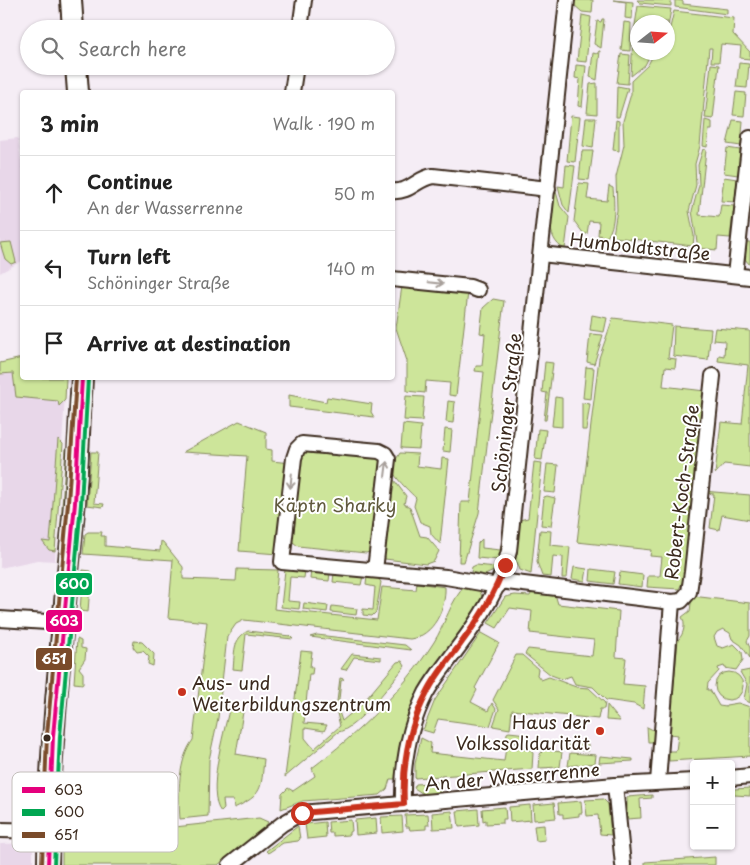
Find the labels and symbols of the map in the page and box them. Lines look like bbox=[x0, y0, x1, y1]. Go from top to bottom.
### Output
north arrow bbox=[630, 15, 675, 60]
street label: Humboldtstraße bbox=[568, 225, 712, 267]
one-way arrow bbox=[427, 278, 443, 288]
street label: Schöninger Straße bbox=[484, 332, 528, 494]
street label: Robert-Koch-Straße bbox=[657, 403, 705, 581]
one-way arrow bbox=[381, 461, 391, 477]
one-way arrow bbox=[286, 473, 296, 489]
park label: Käptn Sharky bbox=[274, 491, 396, 518]
route end bbox=[494, 554, 517, 577]
line badge: 600 bbox=[55, 572, 93, 596]
text: 600 bbox=[59, 573, 89, 594]
line badge: 603 bbox=[45, 609, 83, 633]
text: 603 bbox=[49, 610, 79, 631]
line badge: 651 bbox=[35, 647, 73, 671]
text: 651 bbox=[42, 648, 67, 669]
place label: Aus- und Weiterbildungszentrum bbox=[192, 669, 391, 717]
marker: Aus- und Weiterbildungszentrum bbox=[176, 686, 188, 698]
place label: Haus der Volkssolidarität bbox=[456, 708, 591, 756]
marker: Haus der Volkssolidarität bbox=[594, 725, 606, 737]
unlabelled marker bbox=[42, 733, 52, 743]
street label: An der Wasserrenne bbox=[424, 755, 600, 797]
legend bbox=[12, 772, 178, 852]
text: 603 bbox=[54, 779, 83, 800]
text: 600 bbox=[54, 801, 84, 822]
route start bbox=[291, 802, 314, 825]
text: 651 bbox=[54, 824, 78, 845]

